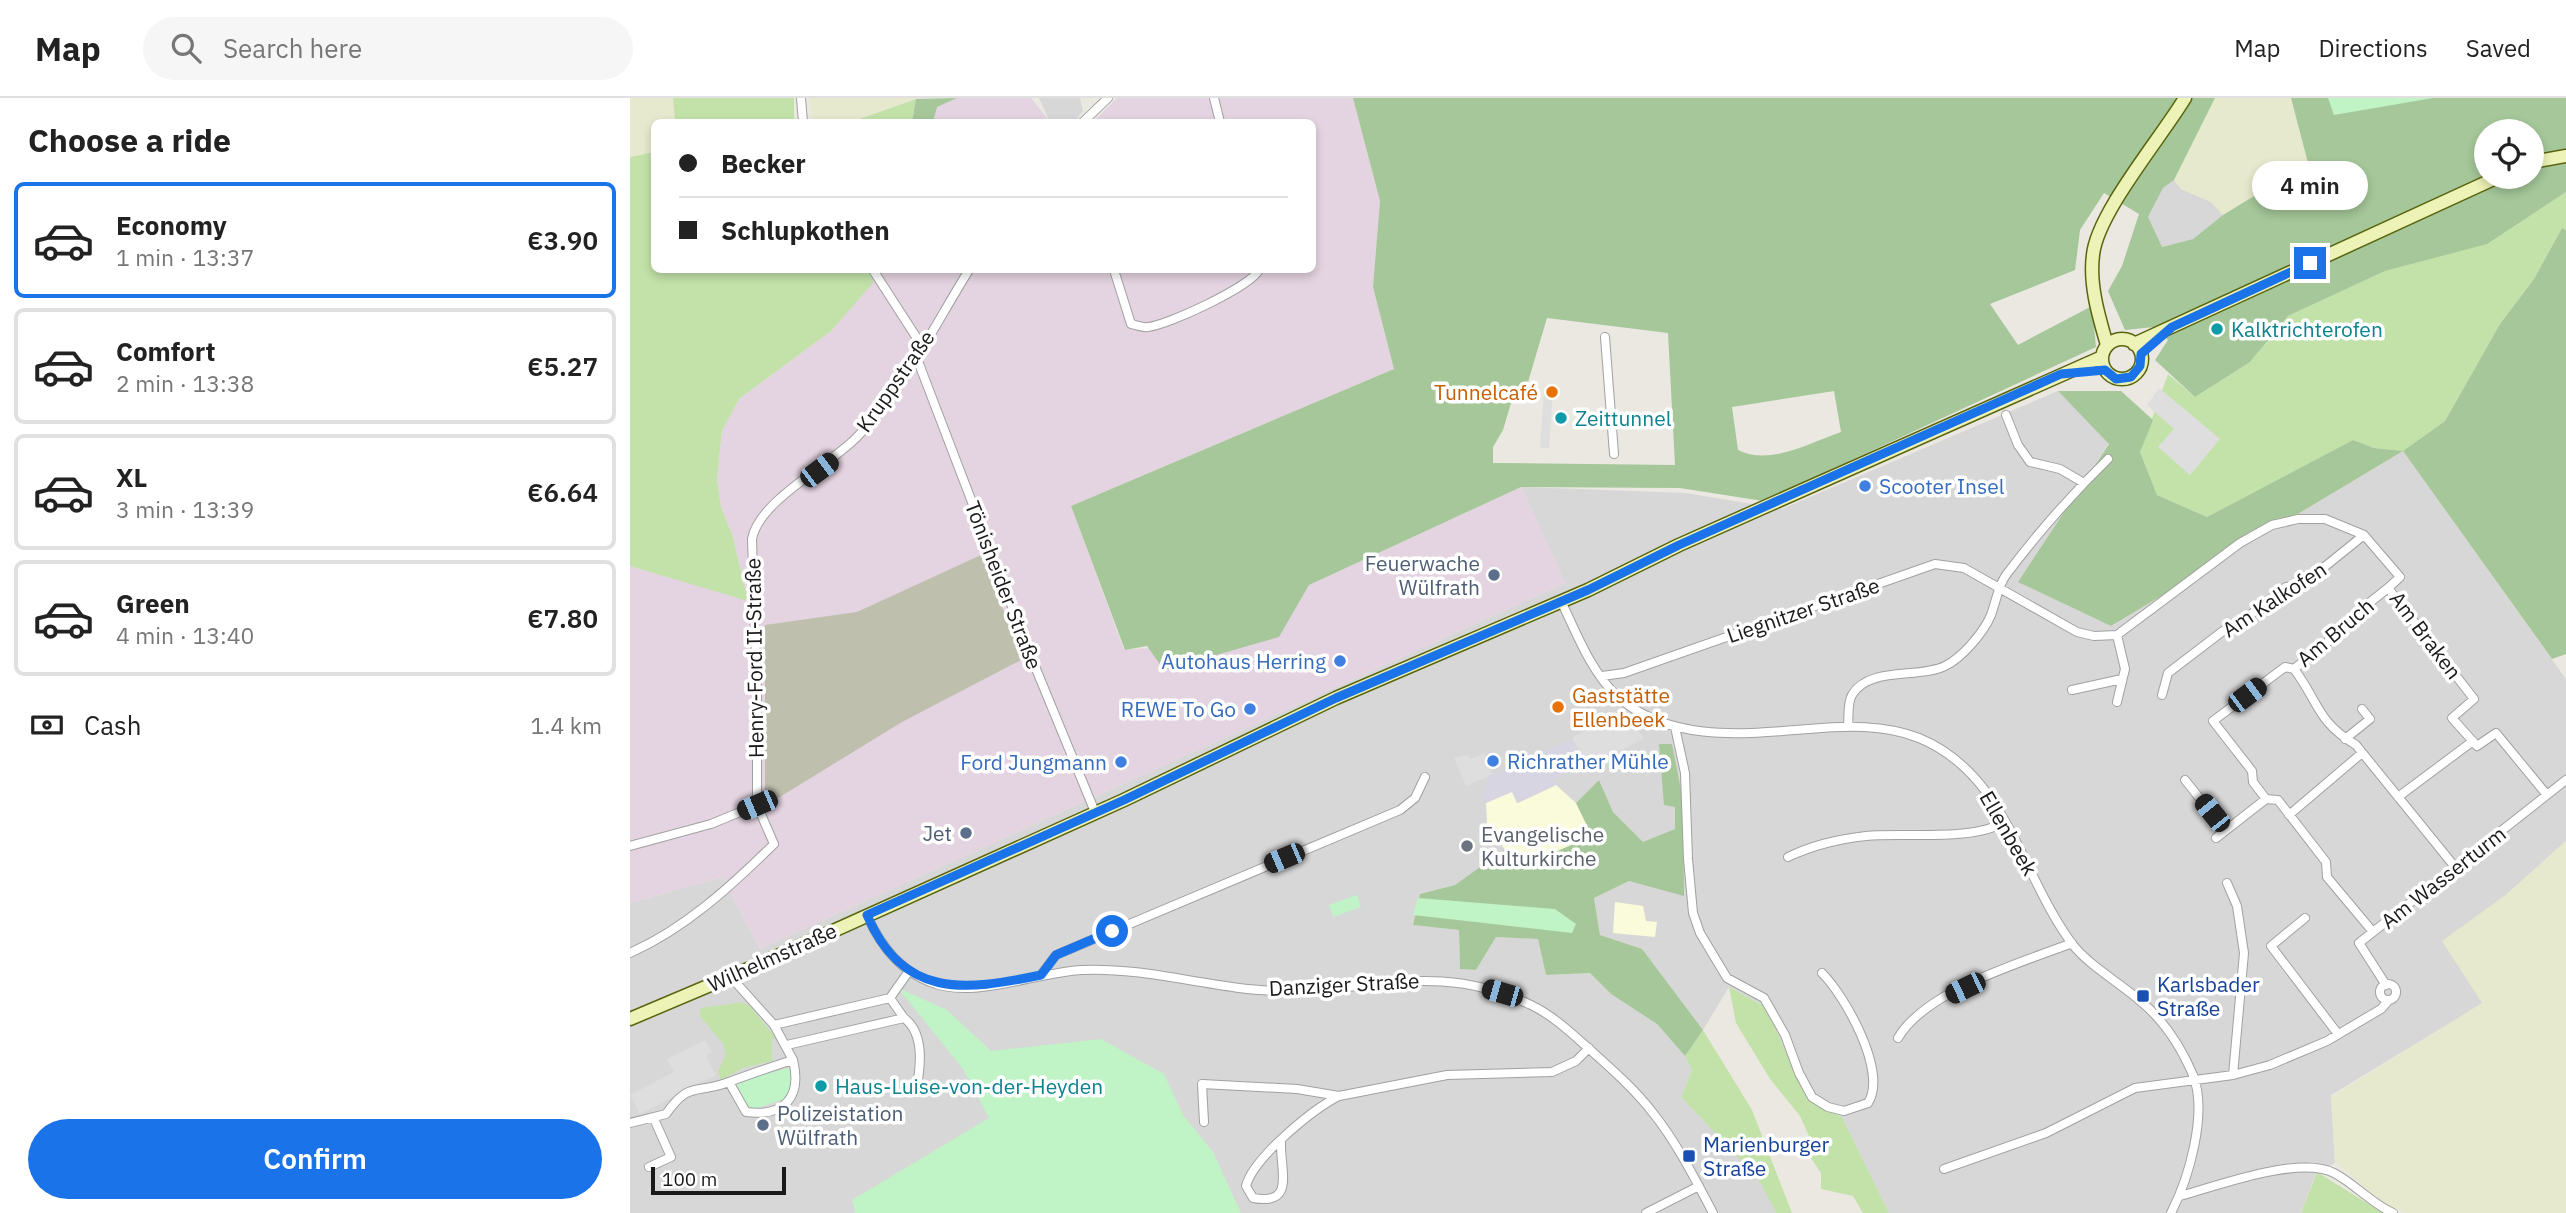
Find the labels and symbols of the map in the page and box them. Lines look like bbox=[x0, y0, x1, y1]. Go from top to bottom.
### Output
callout: 4 min bbox=[2252, 162, 2368, 211]
route end bbox=[2294, 247, 2326, 279]
place label: Kalktrichterofen bbox=[2231, 315, 2383, 343]
marker: Kalktrichterofen bbox=[2209, 321, 2225, 337]
street label: Kruppstraße bbox=[850, 324, 940, 438]
place label: Tunnelcafé bbox=[1434, 378, 1538, 406]
marker: Tunnelcafé bbox=[1544, 384, 1560, 400]
place label: Zeittunnel bbox=[1575, 404, 1672, 432]
marker: Zeittunnel bbox=[1553, 410, 1569, 426]
car bbox=[796, 449, 843, 491]
place label: Scooter Insel bbox=[1879, 472, 2005, 500]
marker: Scooter Insel bbox=[1857, 478, 1873, 494]
street label: Tönisheider Straße bbox=[959, 497, 1049, 673]
place label: Feuerwache Wülfrath bbox=[1365, 549, 1480, 601]
street label: Am Kalkofen bbox=[2216, 555, 2332, 643]
street label: Henry-Ford II-Straße bbox=[738, 558, 770, 758]
marker: Feuerwache Wülfrath bbox=[1486, 567, 1502, 583]
street label: Liegnitzer Straße bbox=[1723, 571, 1883, 649]
street label: Am Braken bbox=[2384, 585, 2468, 685]
street label: Am Bruch bbox=[2291, 592, 2379, 672]
place label: Autohaus Herring bbox=[1161, 647, 1326, 675]
marker: Autohaus Herring bbox=[1332, 653, 1348, 669]
car bbox=[2224, 674, 2271, 716]
place label: Gaststätte Ellenbeek bbox=[1572, 681, 1670, 733]
place label: REWE To Go bbox=[1121, 695, 1236, 723]
marker: Gaststätte Ellenbeek bbox=[1550, 699, 1566, 715]
marker: REWE To Go bbox=[1242, 701, 1258, 717]
place label: Richrather Mühle bbox=[1507, 747, 1669, 775]
place label: Ford Jungmann bbox=[960, 748, 1107, 776]
marker: Richrather Mühle bbox=[1485, 753, 1501, 769]
marker: Ford Jungmann bbox=[1113, 754, 1129, 770]
street label: Ellenbeek bbox=[1974, 786, 2044, 880]
car bbox=[734, 787, 781, 823]
car bbox=[2191, 790, 2234, 836]
place label: Jet bbox=[922, 819, 952, 847]
street label: Am Wasserturm bbox=[2375, 819, 2511, 935]
place label: Evangelische Kulturkirche bbox=[1481, 820, 1604, 872]
marker: Jet bbox=[958, 825, 974, 841]
marker: Evangelische Kulturkirche bbox=[1459, 838, 1475, 854]
car bbox=[1261, 840, 1308, 876]
route start bbox=[1096, 915, 1128, 947]
street label: Wilhelmstraße bbox=[703, 916, 841, 998]
street label: Danziger Straße bbox=[1268, 966, 1420, 1002]
car bbox=[1942, 969, 1989, 1007]
place label: Karlsbader Straße bbox=[2157, 970, 2260, 1022]
car bbox=[1479, 977, 1526, 1009]
marker: Karlsbader Straße bbox=[2135, 988, 2151, 1004]
place label: Haus-Luise-von-der-Heyden bbox=[835, 1072, 1103, 1100]
marker: Haus-Luise-von-der-Heyden bbox=[813, 1078, 829, 1094]
place label: Polizeistation Wülfrath bbox=[777, 1099, 903, 1151]
marker: Polizeistation Wülfrath bbox=[755, 1117, 771, 1133]
place label: Marienburger Straße bbox=[1703, 1130, 1830, 1182]
marker: Marienburger Straße bbox=[1681, 1148, 1697, 1164]
scale bar bbox=[651, 1164, 786, 1196]

